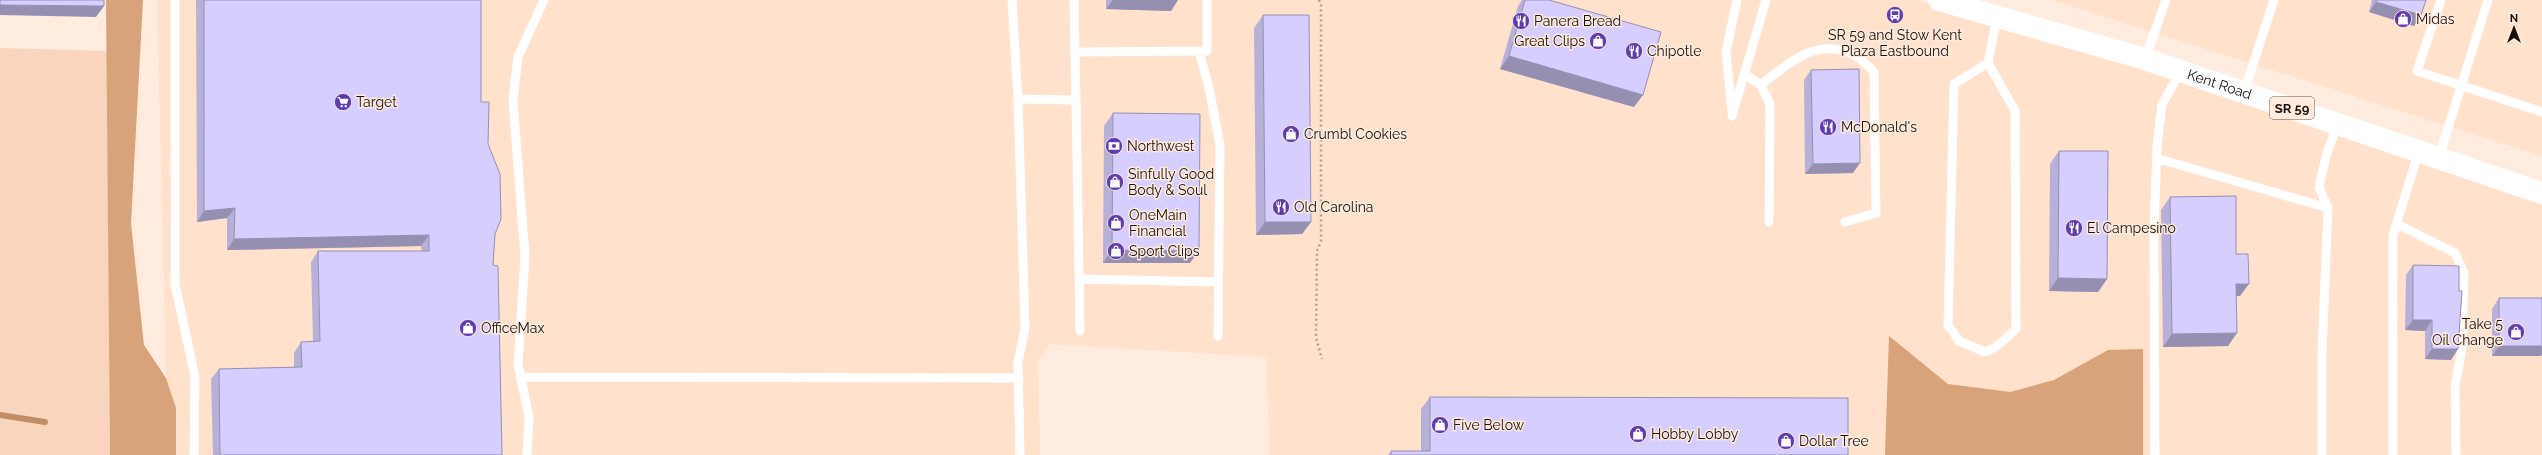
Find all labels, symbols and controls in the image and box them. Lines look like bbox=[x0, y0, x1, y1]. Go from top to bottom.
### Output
bus stop icon: SR 59 and Stow Kent Plaza Eastbound bbox=[1885, 5, 1905, 25]
north arrow bbox=[2494, 8, 2534, 48]
shop icon: Midas bbox=[2393, 9, 2413, 29]
restaurant icon: Panera Bread bbox=[1511, 11, 1531, 31]
place label: Midas bbox=[2416, 11, 2455, 27]
text: N bbox=[2510, 12, 2518, 25]
place label: Panera Bread bbox=[1534, 13, 1621, 29]
place label: SR 59 and Stow Kent Plaza Eastbound bbox=[1828, 27, 1962, 59]
shop icon: Great Clips bbox=[1588, 31, 1608, 51]
place label: Great Clips bbox=[1514, 33, 1585, 49]
restaurant icon: Chipotle bbox=[1624, 41, 1644, 61]
place label: Chipotle bbox=[1647, 43, 1701, 59]
street label: Kent Road bbox=[2185, 66, 2254, 102]
supermarket icon: Target bbox=[333, 92, 353, 112]
place label: Target bbox=[356, 94, 397, 110]
road number: SR 59 bbox=[2270, 97, 2314, 119]
restaurant icon: McDonald's bbox=[1818, 117, 1838, 137]
place label: McDonald's bbox=[1841, 119, 1917, 135]
shop icon: Crumbl Cookies bbox=[1281, 124, 1301, 144]
place label: Crumbl Cookies bbox=[1304, 126, 1407, 142]
bank icon: Northwest bbox=[1104, 136, 1124, 156]
place label: Northwest bbox=[1127, 138, 1195, 154]
place label: Sinfully Good Body & Soul bbox=[1128, 166, 1214, 198]
shop icon: Sinfully Good Body & Soul bbox=[1105, 172, 1125, 192]
restaurant icon: Old Carolina bbox=[1271, 197, 1291, 217]
place label: Old Carolina bbox=[1294, 199, 1374, 215]
place label: OneMain Financial bbox=[1129, 207, 1187, 239]
shop icon: OneMain Financial bbox=[1106, 213, 1126, 233]
restaurant icon: El Campesino bbox=[2064, 218, 2084, 238]
place label: El Campesino bbox=[2087, 220, 2176, 236]
shop icon: Sport Clips bbox=[1106, 241, 1126, 261]
place label: Sport Clips bbox=[1129, 243, 1200, 259]
place label: Take 5 Oil Change bbox=[2432, 316, 2503, 348]
shop icon: OfficeMax bbox=[458, 318, 478, 338]
place label: OfficeMax bbox=[481, 320, 544, 336]
shop icon: Take 5 Oil Change bbox=[2506, 322, 2526, 342]
shop icon: Five Below bbox=[1430, 415, 1450, 435]
place label: Five Below bbox=[1453, 417, 1525, 433]
shop icon: Hobby Lobby bbox=[1628, 424, 1648, 444]
place label: Hobby Lobby bbox=[1651, 426, 1739, 442]
shop icon: Dollar Tree bbox=[1776, 431, 1796, 451]
place label: Dollar Tree bbox=[1799, 433, 1869, 449]

